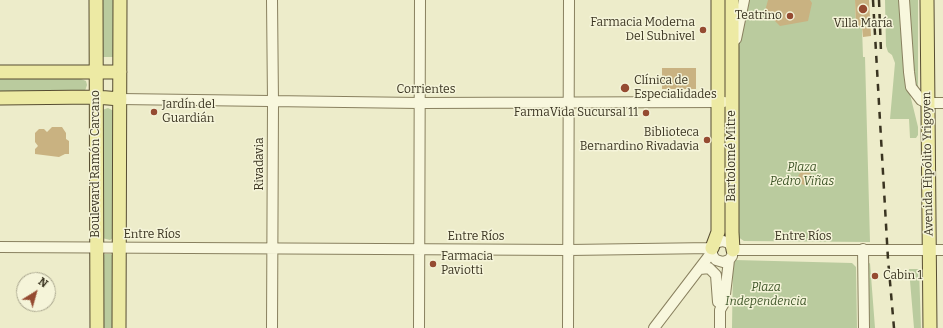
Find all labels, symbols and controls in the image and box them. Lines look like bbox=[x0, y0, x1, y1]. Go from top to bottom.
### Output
marker: Villa María bbox=[857, 3, 869, 15]
place label: Teatrino bbox=[735, 9, 782, 23]
marker: Teatrino bbox=[785, 11, 795, 21]
place label: Farmacia Moderna Del Subnivel bbox=[590, 16, 695, 44]
place label: Villa María bbox=[833, 17, 893, 31]
marker: Farmacia Moderna Del Subnivel bbox=[698, 25, 708, 35]
place label: Clínica de Especialidades bbox=[634, 74, 717, 102]
marker: Clínica de Especialidades bbox=[619, 82, 631, 94]
street label: Corrientes bbox=[397, 83, 455, 97]
street label: Boulevard Ramón Carcano bbox=[89, 90, 103, 238]
street label: Avenida Hipólito Yrigoyen bbox=[920, 92, 936, 236]
place label: Jardín del Guardián bbox=[162, 98, 215, 126]
place label: FarmaVida Sucursal 11 bbox=[514, 106, 638, 120]
marker: Jardín del Guardián bbox=[149, 107, 159, 117]
marker: FarmaVida Sucursal 11 bbox=[641, 108, 651, 118]
street label: Bartolomé Mitre bbox=[725, 110, 739, 202]
place label: Biblioteca Bernardino Rivadavia bbox=[580, 126, 699, 154]
marker: Biblioteca Bernardino Rivadavia bbox=[702, 135, 712, 145]
street label: Rivadavia bbox=[253, 137, 267, 191]
park label: Plaza Pedro Viñas bbox=[770, 161, 834, 189]
street label: Entre Ríos bbox=[123, 228, 181, 242]
street label: Entre Ríos bbox=[447, 230, 505, 244]
street label: Entre Ríos bbox=[774, 230, 832, 244]
place label: Farmacia Paviotti bbox=[441, 250, 493, 278]
marker: Farmacia Paviotti bbox=[428, 259, 438, 269]
place label: Cabin 1 bbox=[883, 269, 922, 283]
marker: Cabin 1 bbox=[870, 271, 880, 281]
north arrow bbox=[16, 272, 56, 312]
text: N bbox=[36, 275, 50, 291]
park label: Plaza Independencia bbox=[725, 281, 807, 309]

